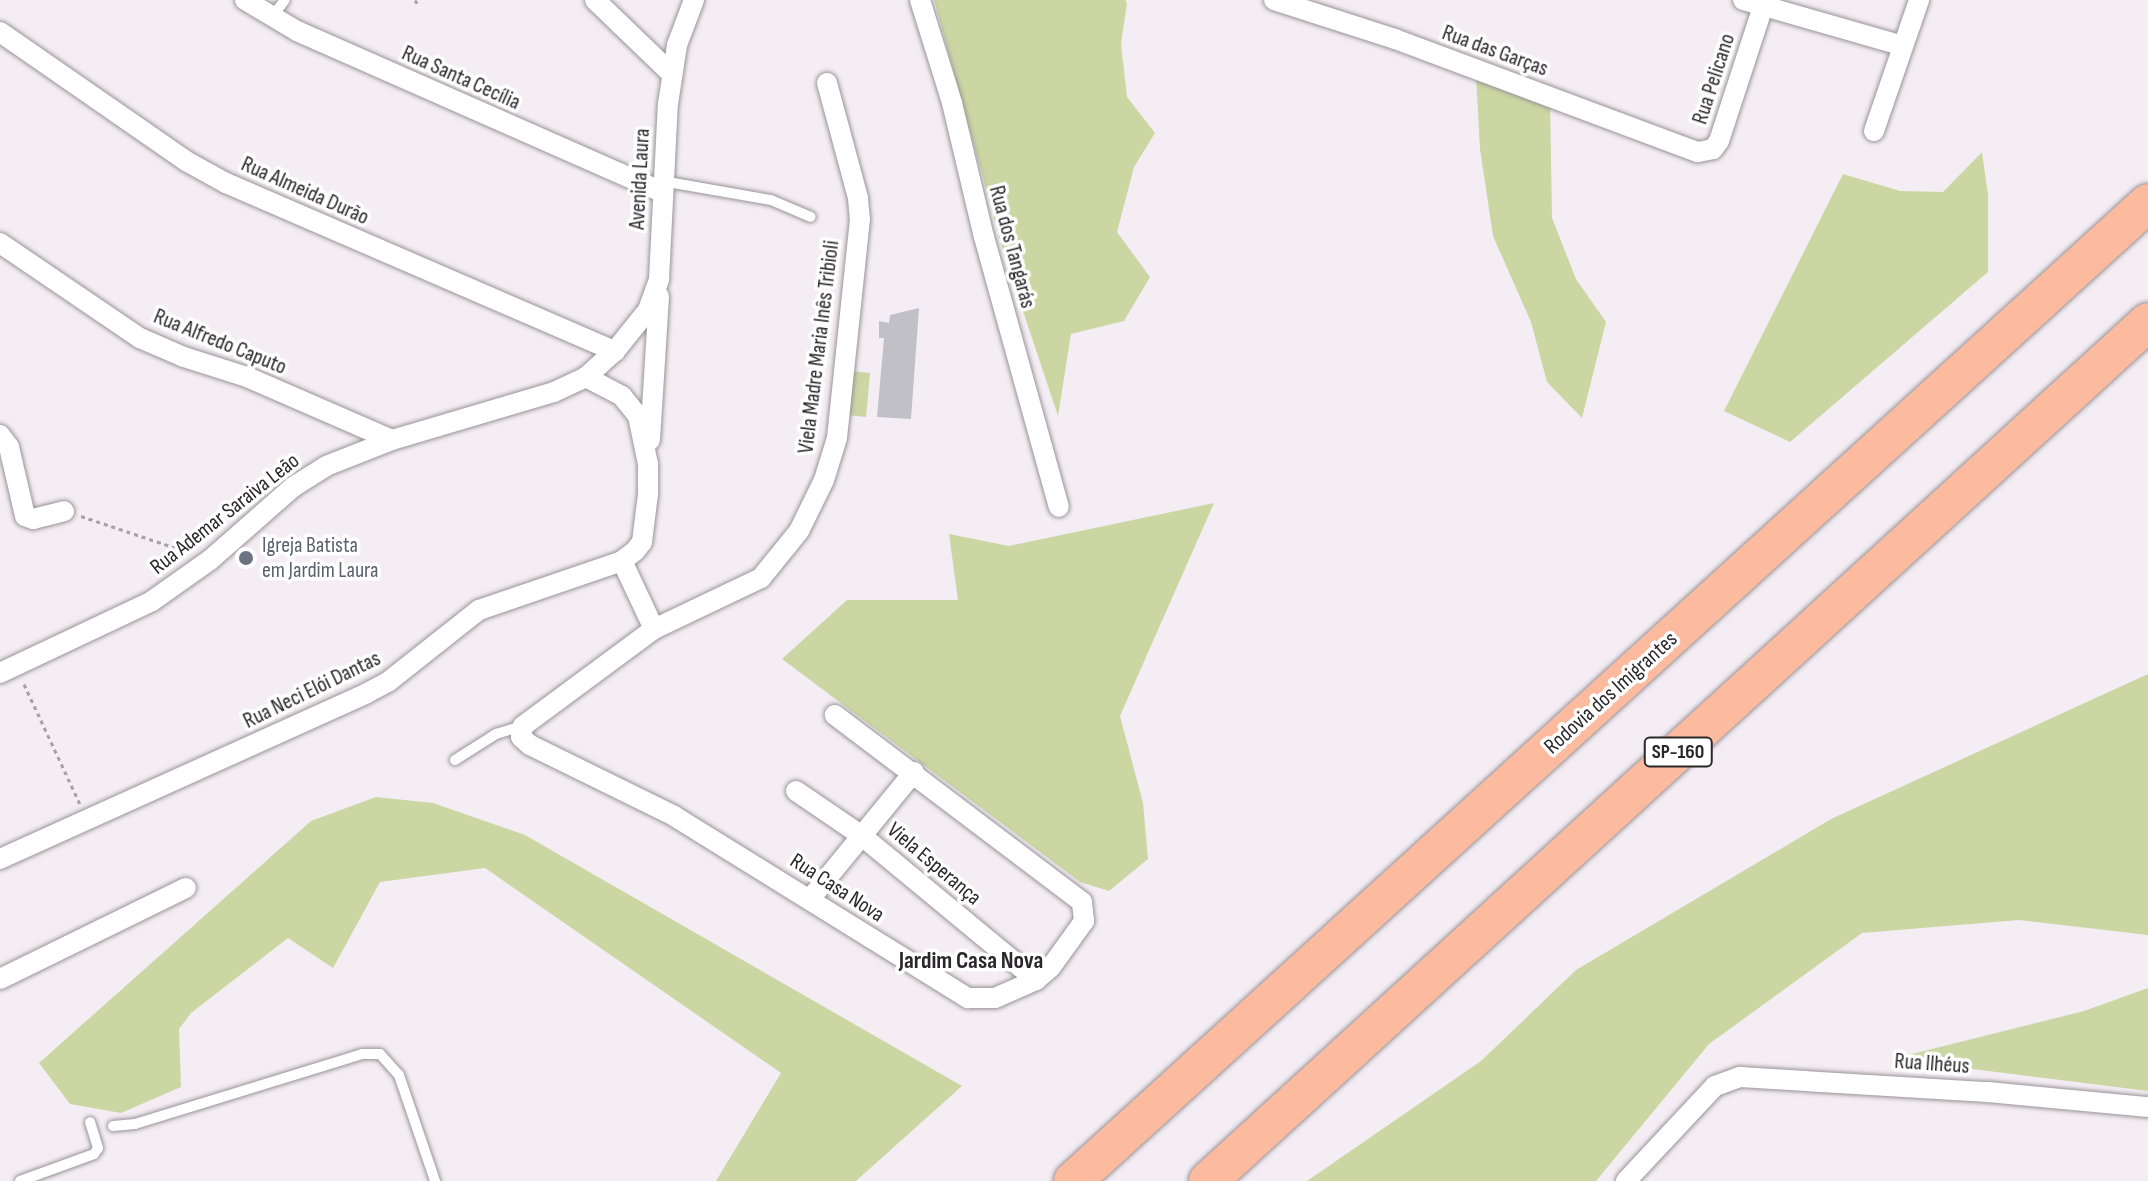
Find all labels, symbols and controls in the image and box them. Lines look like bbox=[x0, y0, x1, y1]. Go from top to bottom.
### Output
street label: Rua das Garças bbox=[1439, 20, 1551, 82]
street label: Rua Pelicano bbox=[1687, 30, 1741, 128]
street label: Rua Santa Cecília bbox=[398, 40, 524, 116]
street label: Avenida Laura bbox=[624, 128, 656, 230]
street label: Rua Almeida Durão bbox=[237, 151, 373, 231]
street label: Rua dos Tangarás bbox=[983, 183, 1041, 311]
street label: Viela Madre Maria Inês Tribioli bbox=[793, 239, 845, 455]
street label: Rua Alfredo Caputo bbox=[150, 303, 290, 381]
street label: Rua Ademar Saraiva Leão bbox=[145, 448, 305, 580]
place label: Igreja Batista em Jardim Laura bbox=[262, 532, 379, 584]
marker: Igreja Batista em Jardim Laura bbox=[237, 549, 255, 567]
street label: Rodovia dos Imigrantes bbox=[1539, 626, 1683, 760]
street label: Rua Neci Elói Dantas bbox=[239, 645, 385, 735]
road number: SP-160 bbox=[1642, 736, 1714, 768]
street label: Viela Esperança bbox=[882, 817, 986, 911]
street label: Rua Casa Nova bbox=[785, 848, 889, 928]
district label: Jardim Casa Nova bbox=[899, 947, 1043, 975]
street label: Rua Ilhéus bbox=[1894, 1048, 1970, 1080]

